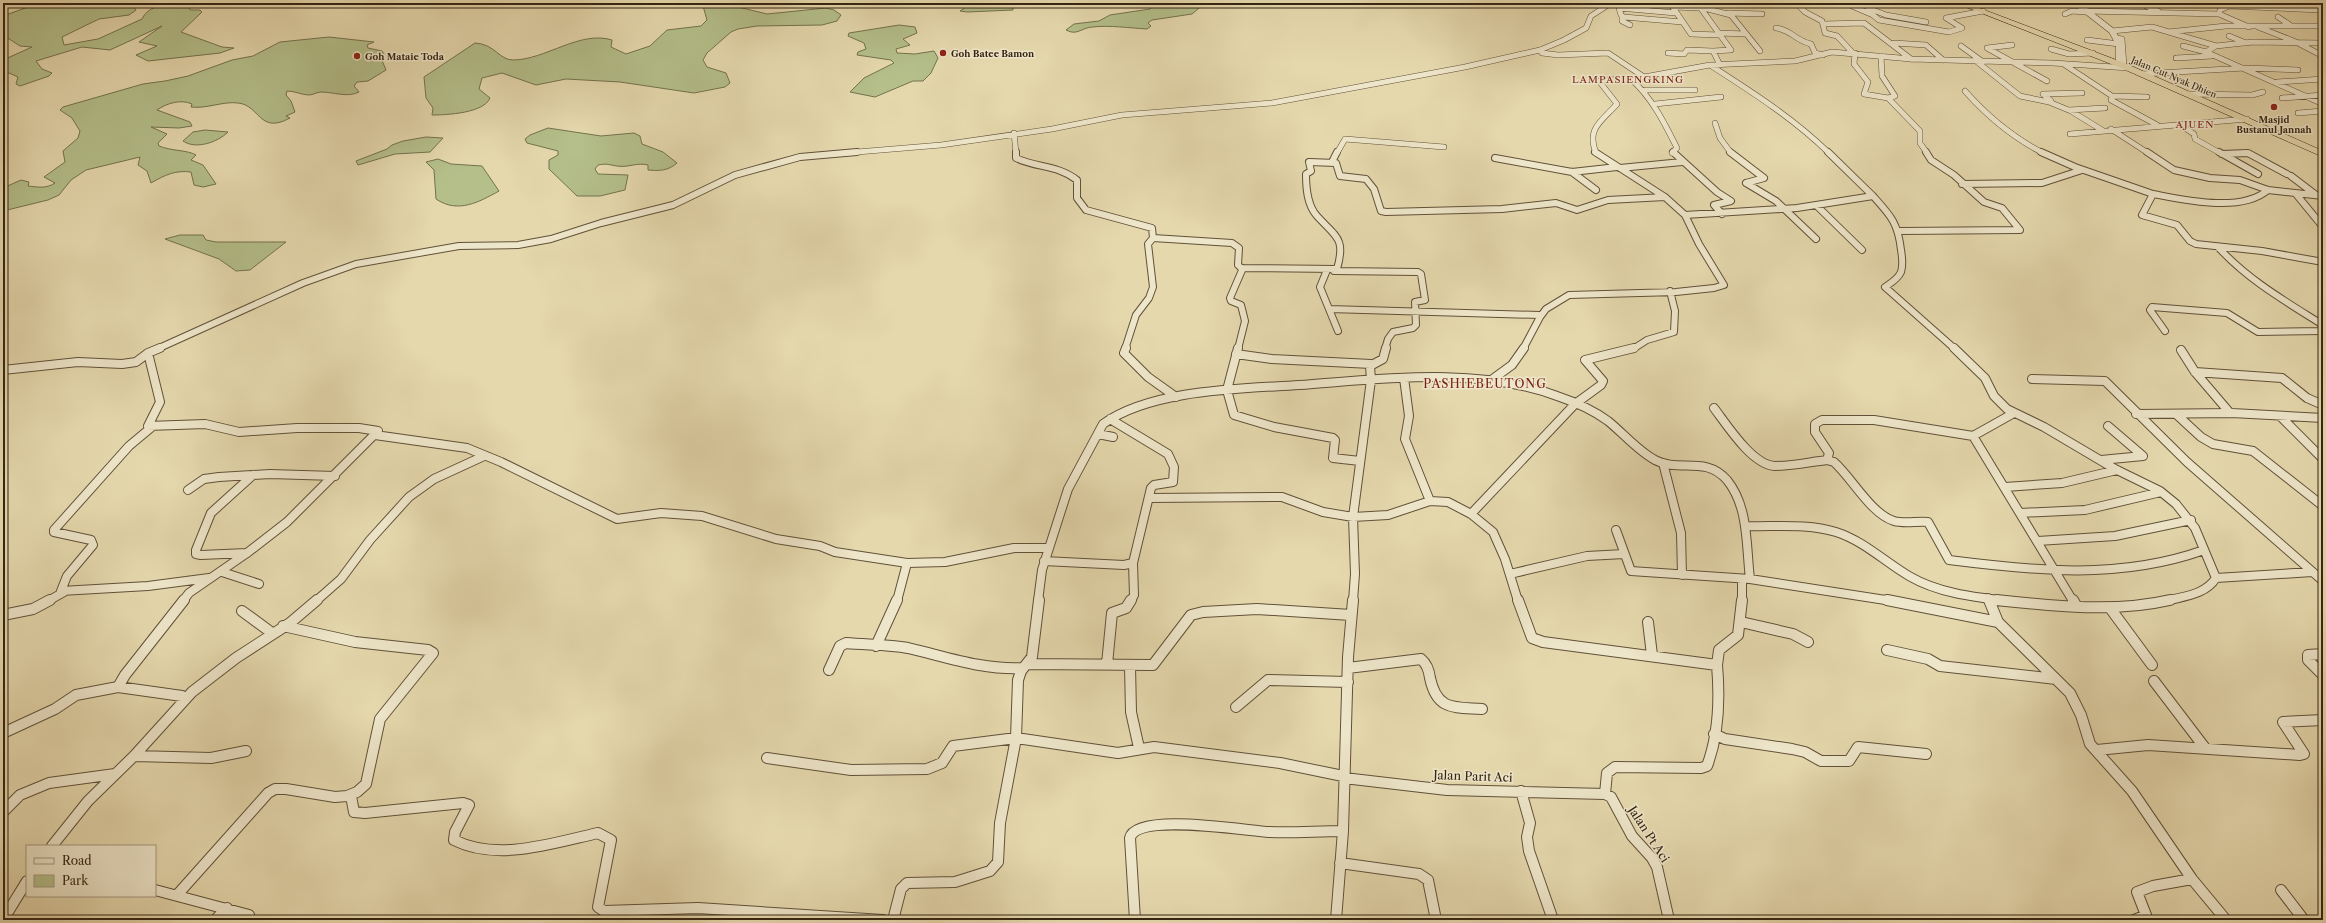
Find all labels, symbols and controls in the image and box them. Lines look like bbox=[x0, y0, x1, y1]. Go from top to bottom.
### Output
marker: Goh Batee Bamon bbox=[938, 48, 948, 58]
place label: Goh Batee Bamon bbox=[951, 48, 1034, 59]
marker: Goh Mataie Toda bbox=[352, 51, 362, 61]
place label: Goh Mataie Toda bbox=[365, 51, 445, 62]
street label: Jalan Cut Nyak Dhien bbox=[2128, 53, 2219, 100]
district label: LAMPASIENGKING bbox=[1572, 73, 1684, 86]
marker: Masjid Bustanul Jannah bbox=[2269, 102, 2279, 112]
place label: Masjid Bustanul Jannah bbox=[2236, 114, 2312, 135]
district label: AJUEN bbox=[2175, 118, 2214, 131]
district label: PASHIEBEUTONG bbox=[1423, 376, 1547, 391]
street label: Jalan Parit Aci bbox=[1431, 767, 1513, 785]
street label: Jalan Pt Aci bbox=[1624, 801, 1673, 865]
legend bbox=[26, 845, 156, 897]
text: Road bbox=[62, 853, 92, 868]
text: Park bbox=[62, 873, 89, 888]

